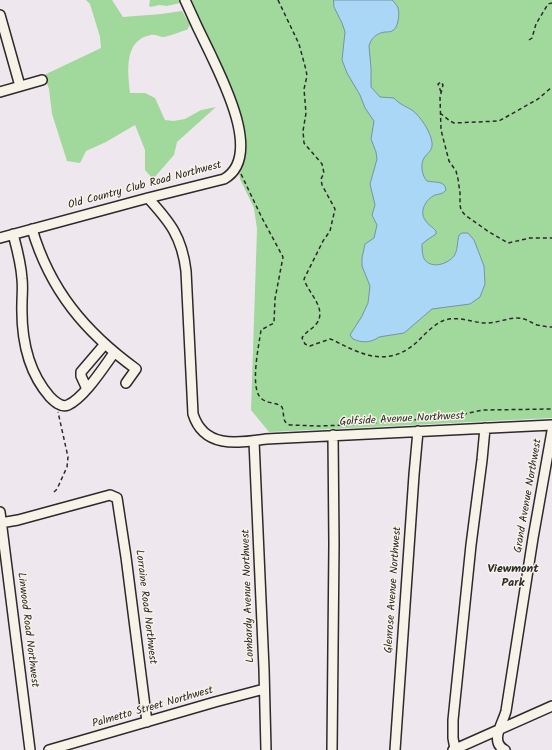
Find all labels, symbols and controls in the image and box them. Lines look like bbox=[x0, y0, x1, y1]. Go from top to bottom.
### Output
street label: Old Country Club Road Northwest bbox=[67, 159, 223, 213]
street label: Golfside Avenue Northwest bbox=[339, 410, 465, 430]
street label: Grand Avenue Northwest bbox=[512, 438, 546, 554]
street label: Glenrose Avenue Northwest bbox=[383, 526, 405, 654]
street label: Lombardy Avenue Northwest bbox=[240, 529, 258, 663]
street label: Lorraine Road Northwest bbox=[131, 549, 159, 665]
district label: Viewmont Park bbox=[487, 563, 539, 591]
street label: Linwood Road Northwest bbox=[13, 572, 41, 688]
street label: Palmetto Street Northwest bbox=[91, 684, 215, 732]

